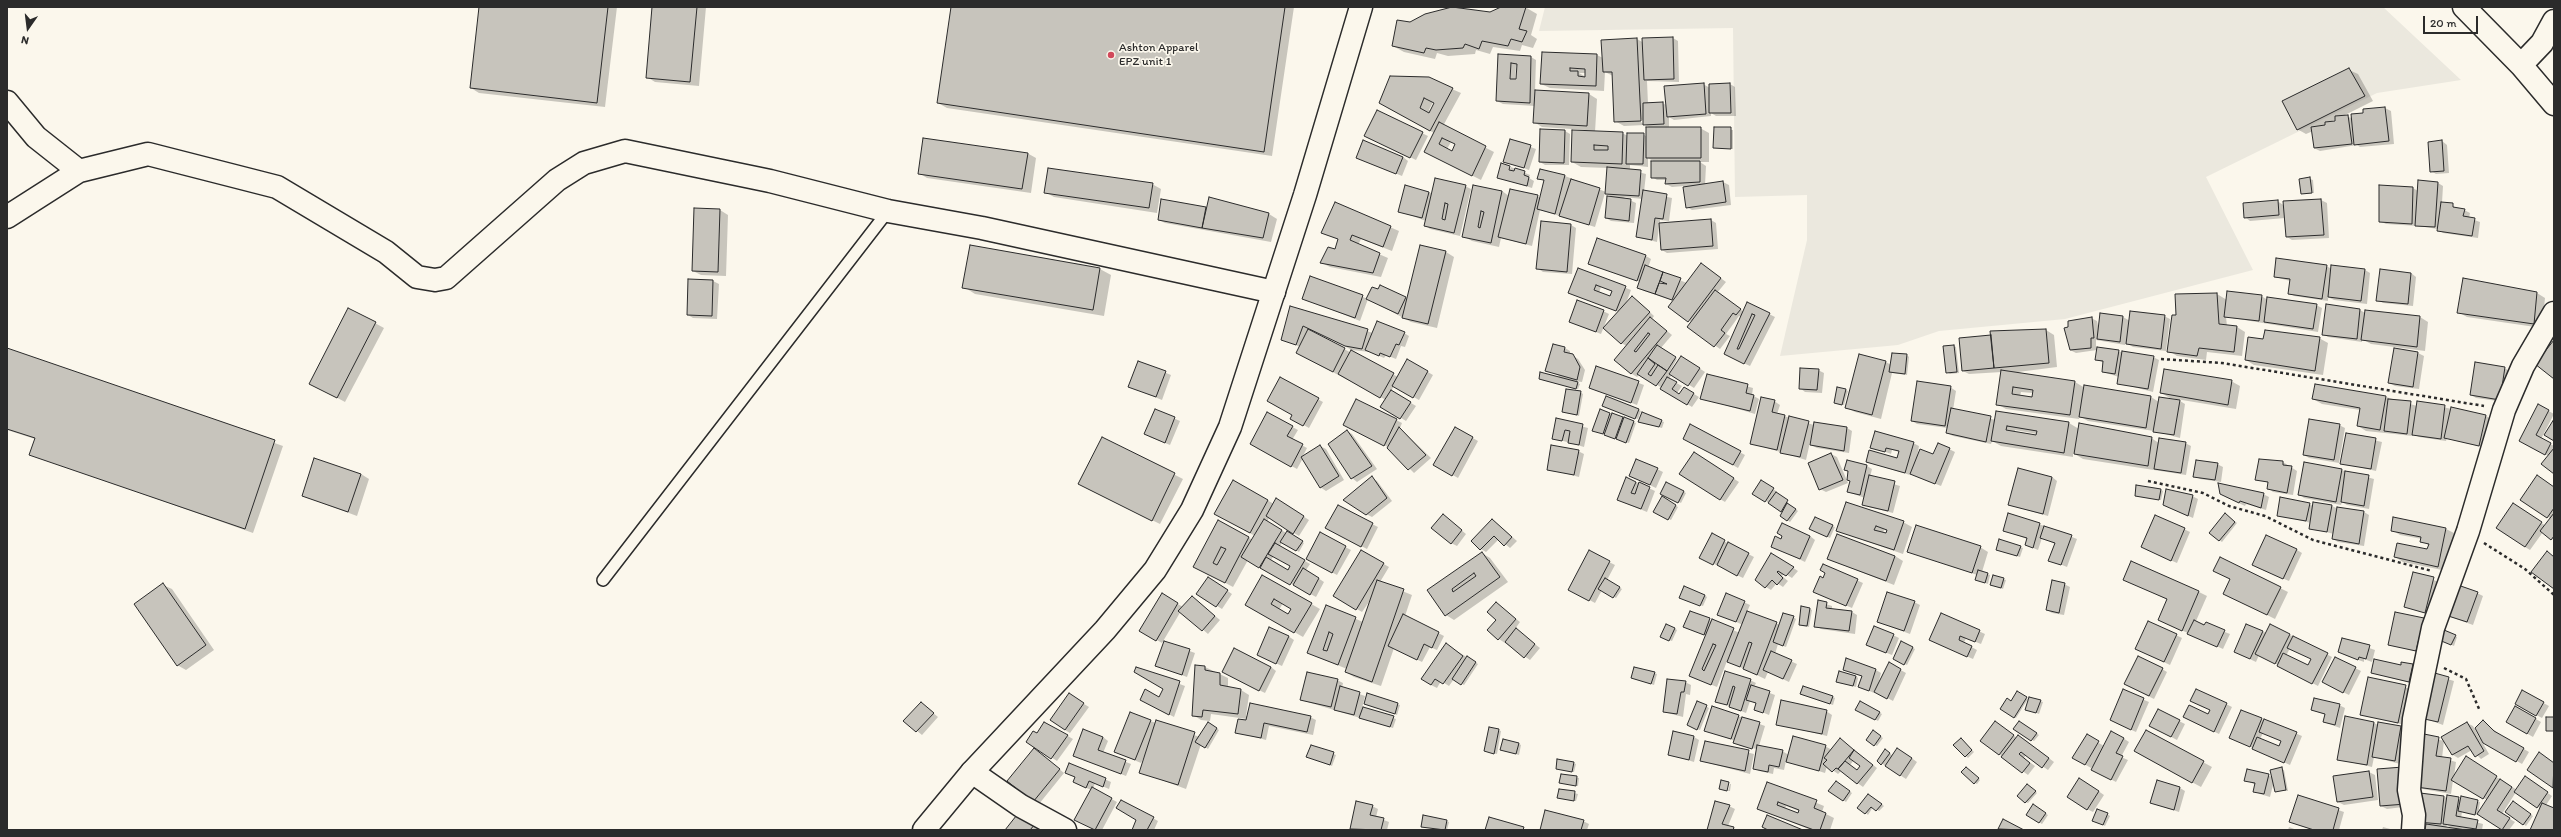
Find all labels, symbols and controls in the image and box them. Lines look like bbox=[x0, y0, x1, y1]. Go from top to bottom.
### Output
north arrow bbox=[8, 8, 48, 48]
scale bar bbox=[2425, 8, 2480, 34]
text: 20 m bbox=[2430, 16, 2457, 30]
text: N bbox=[20, 33, 30, 47]
place label: Ashton Apparel EPZ unit 1 bbox=[1119, 41, 1198, 69]
marker: Ashton Apparel EPZ unit 1 bbox=[1106, 50, 1116, 60]

